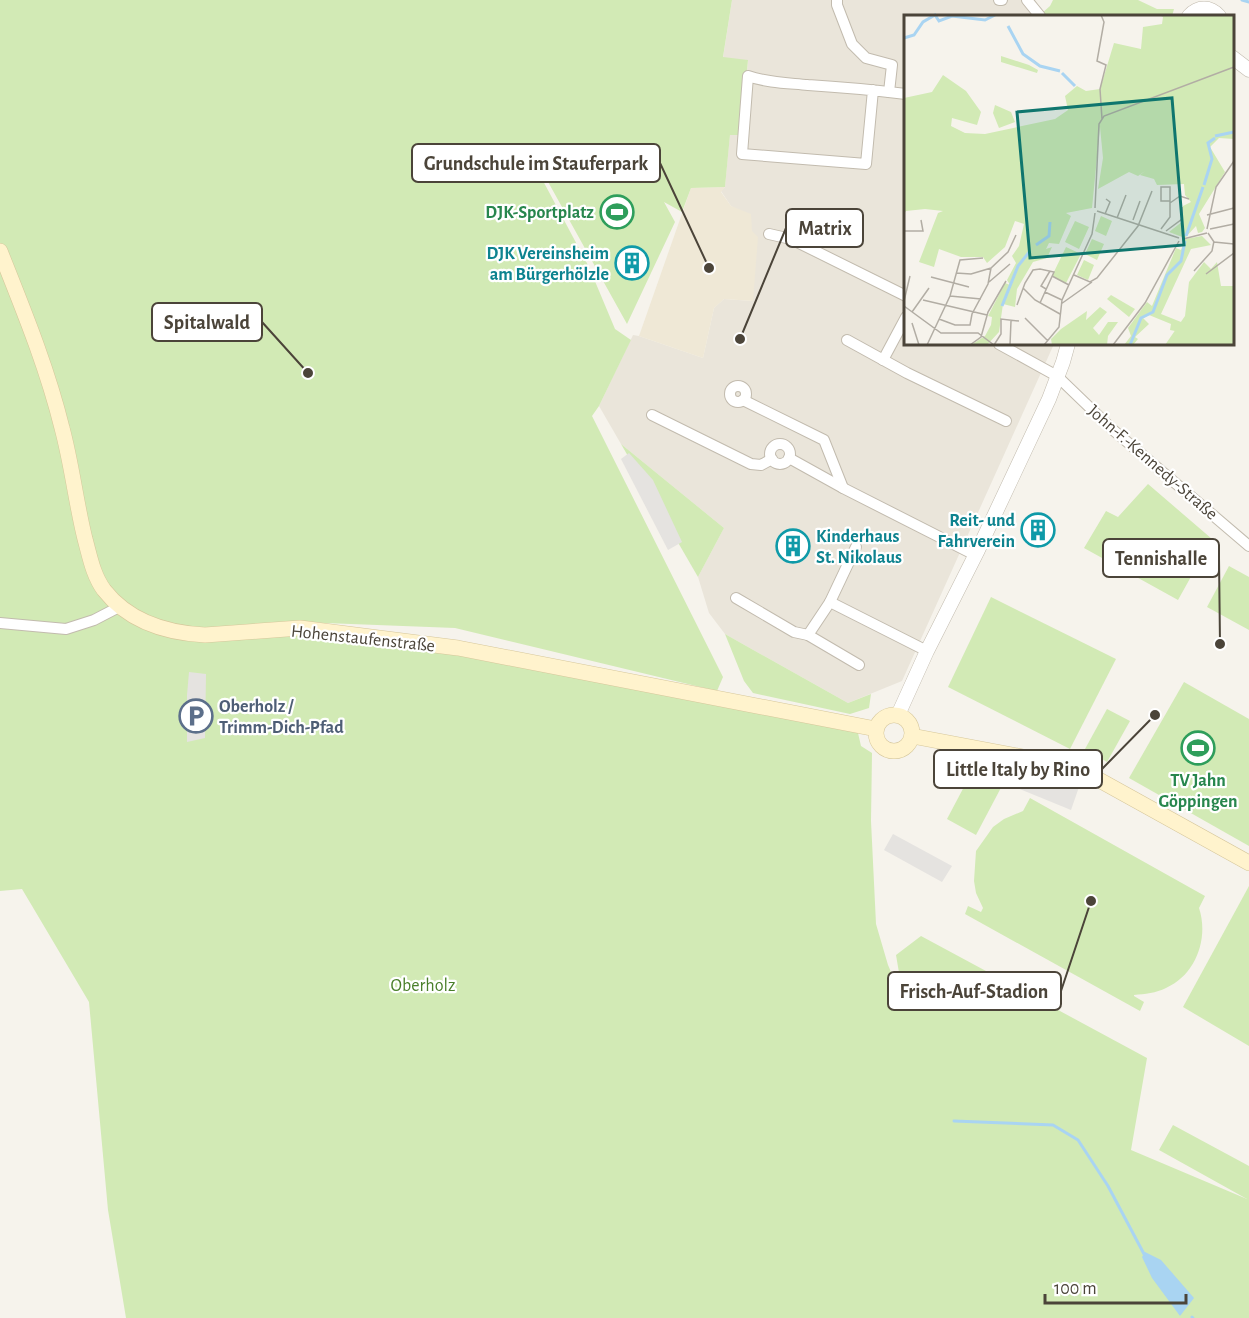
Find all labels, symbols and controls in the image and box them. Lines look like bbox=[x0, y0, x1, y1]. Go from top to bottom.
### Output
inset map bbox=[904, 15, 1234, 345]
callout: Grundschule im Stauferpark bbox=[412, 144, 660, 182]
text: Grundschule im Stauferpark bbox=[424, 154, 648, 174]
sports icon: DJK-Sportplatz bbox=[599, 194, 635, 230]
place label: DJK-Sportplatz bbox=[485, 204, 594, 222]
callout: Matrix bbox=[786, 209, 863, 247]
text: Matrix bbox=[798, 219, 853, 239]
place label: DJK Vereinsheim am Bürgerhölzle bbox=[486, 245, 609, 284]
building icon: DJK Vereinsheim am Bürgerhölzle bbox=[614, 245, 650, 281]
callout: Spitalwald bbox=[152, 303, 262, 341]
text: Spitalwald bbox=[164, 313, 251, 333]
street label: John-F.-Kennedy-Straße bbox=[1084, 402, 1221, 524]
place label: Reit- und Fahrverein bbox=[937, 512, 1016, 551]
building icon: Reit- und Fahrverein bbox=[1020, 512, 1056, 548]
building icon: Kinderhaus St. Nikolaus bbox=[775, 528, 811, 564]
place label: Kinderhaus St. Nikolaus bbox=[816, 528, 902, 567]
callout: Tennishalle bbox=[1103, 539, 1219, 577]
text: Tennishalle bbox=[1115, 549, 1207, 569]
street label: Hohenstaufenstraße bbox=[290, 622, 436, 656]
parking icon: Oberholz / Trimm-Dich-Pfad bbox=[178, 698, 214, 734]
place label: Oberholz / Trimm-Dich-Pfad bbox=[219, 698, 344, 737]
sports icon: TV Jahn Göppingen bbox=[1180, 730, 1216, 766]
callout: Little Italy by Rino bbox=[934, 750, 1102, 788]
text: Little Italy by Rino bbox=[946, 760, 1090, 780]
place label: TV Jahn Göppingen bbox=[1158, 772, 1238, 811]
callout: Frisch-Auf-Stadion bbox=[888, 972, 1061, 1010]
park label: Oberholz bbox=[391, 977, 455, 995]
text: Frisch-Auf-Stadion bbox=[900, 982, 1048, 1002]
scale bar bbox=[1045, 1267, 1186, 1305]
text: 100 m bbox=[1054, 1280, 1097, 1298]

